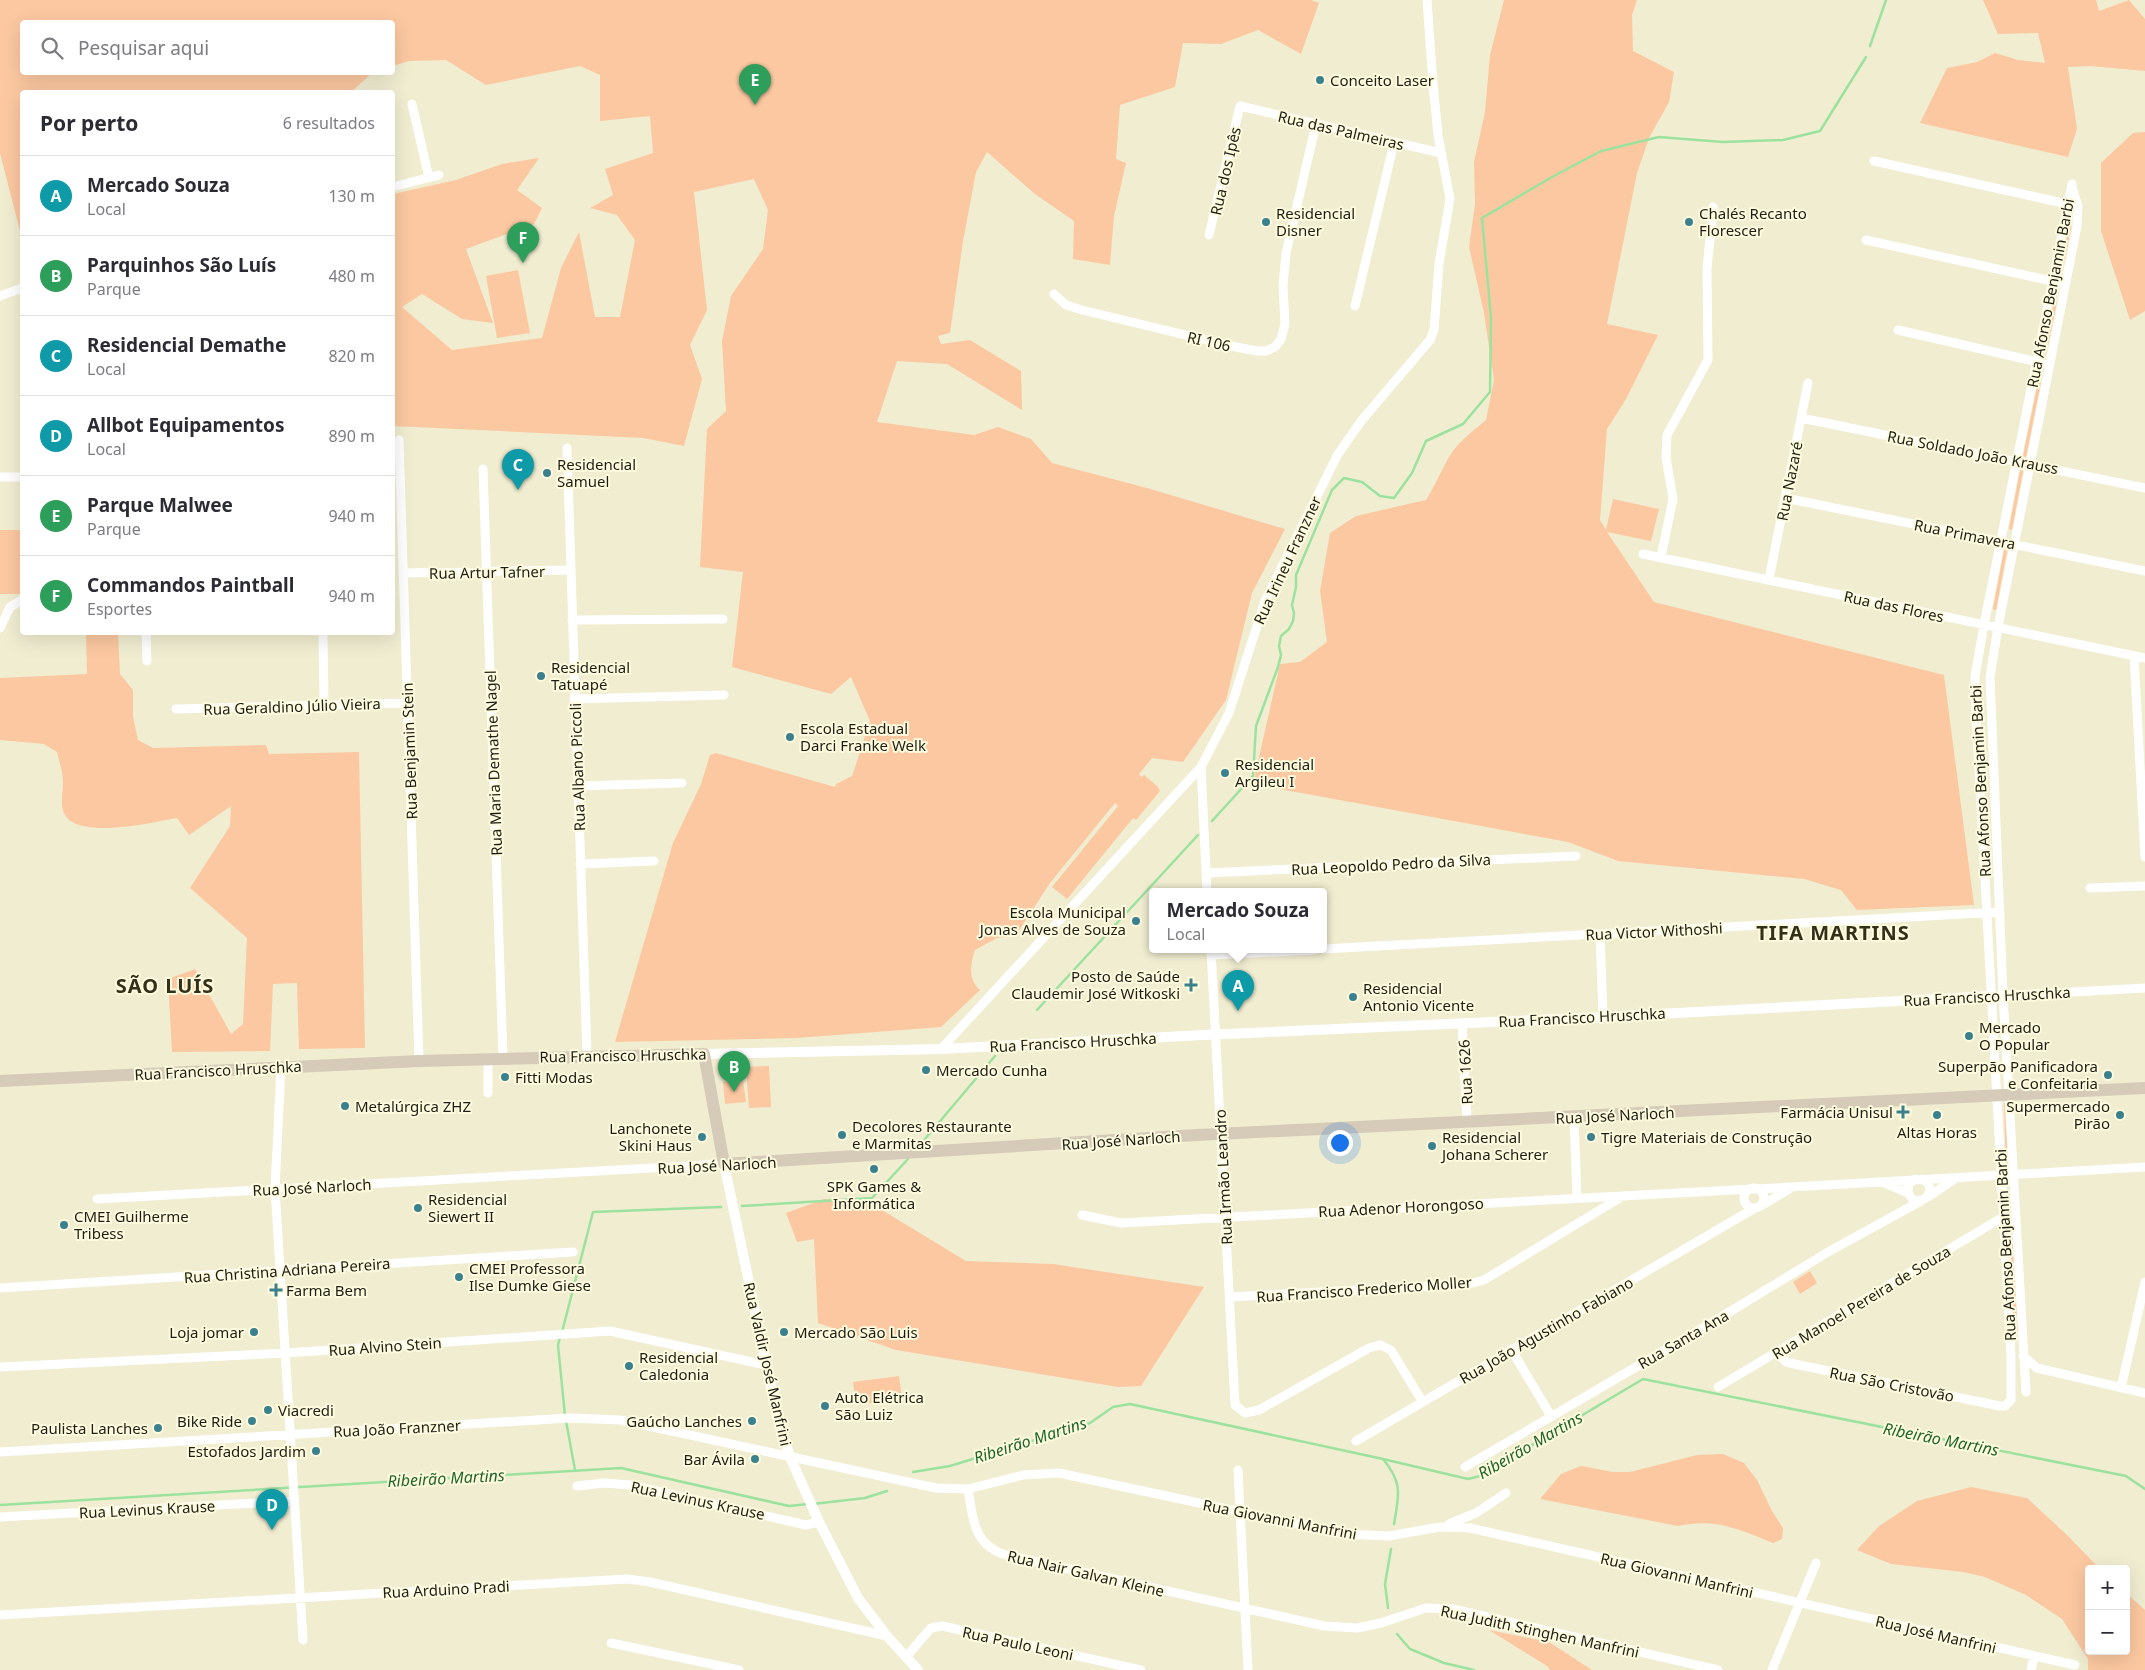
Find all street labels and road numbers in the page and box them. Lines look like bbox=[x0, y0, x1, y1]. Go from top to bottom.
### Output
street label: Rua das Palmeiras bbox=[1276, 106, 1406, 154]
street label: Rua dos Ipês bbox=[1205, 125, 1245, 217]
street label: Rua Afonso Benjamin Barbi bbox=[2022, 197, 2078, 389]
street label: RI 106 bbox=[1185, 326, 1233, 356]
street label: Rua Soldado João Krauss bbox=[1886, 426, 2060, 478]
street label: Rua Nazaré bbox=[1771, 440, 1807, 522]
street label: Rua Irineu Franzner bbox=[1248, 493, 1326, 627]
street label: Rua Primavera bbox=[1913, 514, 2017, 554]
street label: Rua Artur Tafner bbox=[429, 561, 545, 583]
street label: Rua das Flores bbox=[1842, 586, 1946, 626]
street label: Rua Maria Demathe Nagel bbox=[480, 670, 506, 856]
street label: Rua Benjamin Stein bbox=[397, 682, 421, 820]
street label: Rua Afonso Benjamin Barbi bbox=[1965, 684, 1995, 878]
street label: Rua Geraldino Júlio Vieira bbox=[203, 693, 381, 719]
street label: Rua Albano Piccoli bbox=[565, 702, 589, 832]
street label: Rua Leopoldo Pedro da Silva bbox=[1291, 849, 1491, 879]
street label: Rua Victor Withoshi bbox=[1585, 917, 1723, 945]
street label: Rua Francisco Hruschka bbox=[1903, 982, 2071, 1010]
street label: Rua Francisco Hruschka bbox=[1498, 1003, 1666, 1031]
street label: Rua Francisco Hruschka bbox=[989, 1028, 1157, 1056]
street label: Rua 1626 bbox=[1453, 1039, 1477, 1105]
street label: Rua Francisco Hruschka bbox=[539, 1044, 707, 1066]
street label: Rua Francisco Hruschka bbox=[134, 1056, 302, 1084]
street label: Rua José Narloch bbox=[1555, 1102, 1675, 1128]
street label: Rua Irmão Leandro bbox=[1209, 1109, 1237, 1245]
street label: Rua José Narloch bbox=[1061, 1126, 1181, 1154]
street label: Rua Afonso Benjamin Barbi bbox=[1990, 1148, 2020, 1342]
street label: Rua José Narloch bbox=[657, 1152, 777, 1178]
street label: Rua José Narloch bbox=[252, 1174, 372, 1200]
street label: Rua Adenor Horongoso bbox=[1318, 1193, 1484, 1221]
street label: Rua Manoel Pereira de Souza bbox=[1768, 1241, 1954, 1363]
street label: Rua Christina Adriana Pereira bbox=[183, 1253, 391, 1287]
street label: Rua Francisco Frederico Moller bbox=[1256, 1271, 1472, 1307]
street label: Rua João Agustinho Fabiano bbox=[1455, 1272, 1637, 1388]
street label: Rua Valdir José Manfrini bbox=[739, 1280, 797, 1448]
street label: Rua Santa Ana bbox=[1634, 1305, 1732, 1373]
street label: Rua Alvino Stein bbox=[328, 1332, 442, 1360]
street label: Rua São Cristovão bbox=[1828, 1362, 1956, 1406]
street label: Rua João Franzner bbox=[333, 1415, 461, 1441]
street label: Rua Levinus Krause bbox=[629, 1476, 767, 1524]
street label: Rua Giovanni Manfrini bbox=[1201, 1494, 1359, 1544]
street label: Rua Levinus Krause bbox=[78, 1495, 216, 1523]
street label: Rua Nair Galvan Kleine bbox=[1006, 1545, 1166, 1601]
street label: Rua Giovanni Manfrini bbox=[1599, 1548, 1755, 1602]
street label: Rua Arduino Pradi bbox=[382, 1576, 510, 1602]
street label: Rua Judith Stinghen Manfrini bbox=[1439, 1600, 1641, 1662]
street label: Rua José Manfrini bbox=[1874, 1610, 1998, 1658]
street label: Rua Paulo Leoni bbox=[961, 1621, 1075, 1665]

